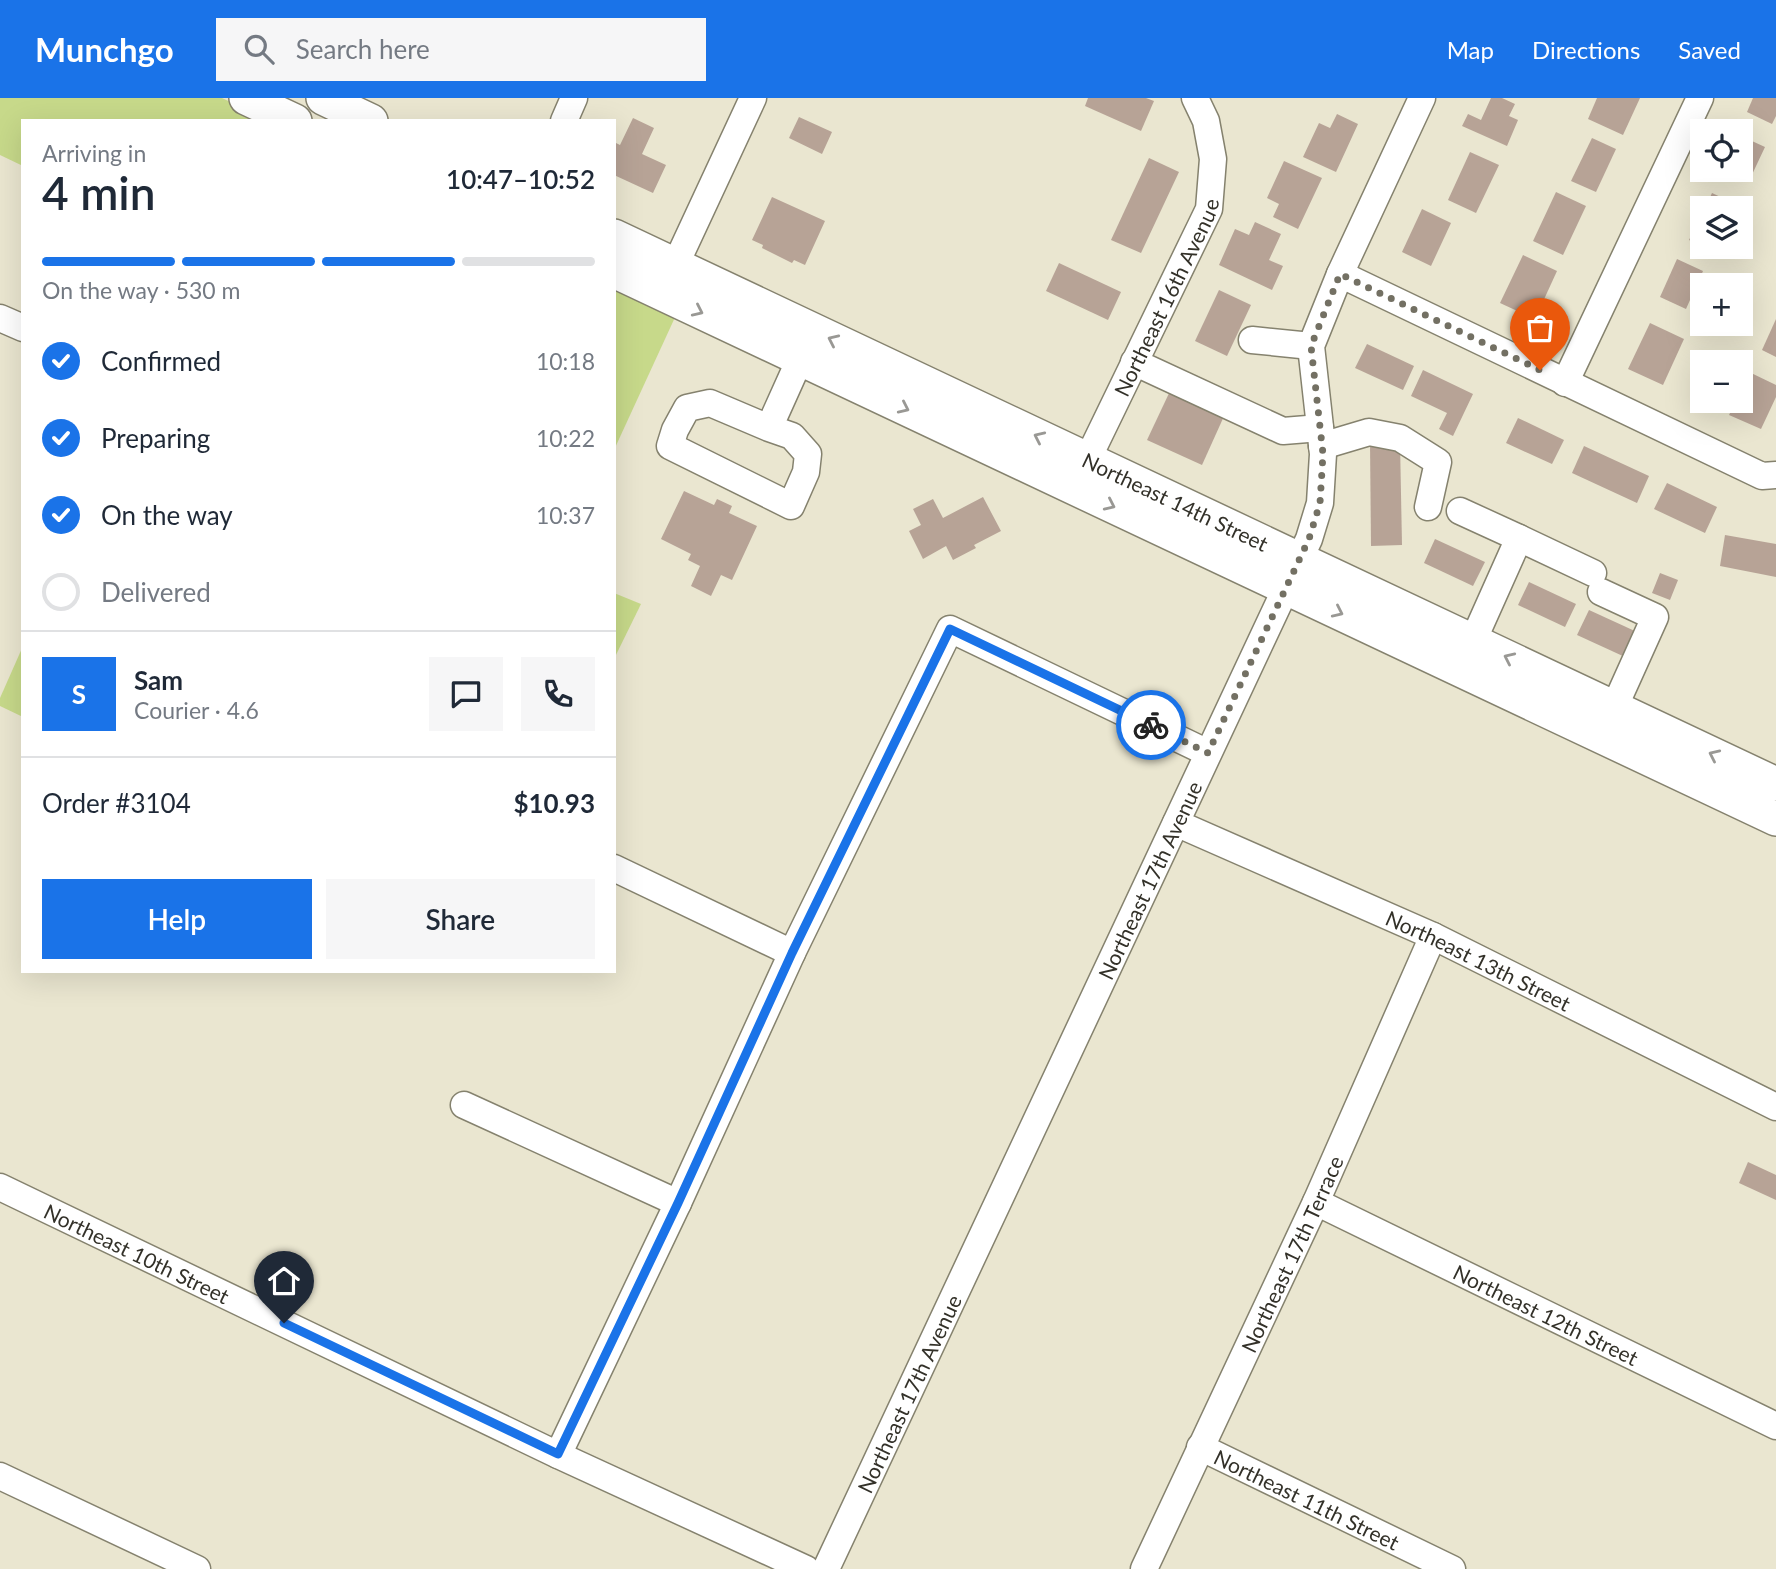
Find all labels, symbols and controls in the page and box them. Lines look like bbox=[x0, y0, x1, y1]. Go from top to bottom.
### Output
search box bbox=[216, 18, 706, 81]
text: Munchgo bbox=[35, 29, 174, 69]
icon: search bbox=[240, 30, 278, 68]
text: Search here bbox=[296, 33, 430, 65]
text: Map bbox=[1447, 35, 1494, 64]
text: Directions bbox=[1532, 35, 1640, 64]
text: Saved bbox=[1678, 35, 1741, 64]
map controls bbox=[1690, 119, 1753, 413]
button: locate bbox=[1690, 119, 1753, 182]
text: Arriving in bbox=[42, 139, 146, 167]
text: 10:47–10:52 bbox=[446, 163, 595, 195]
text: 4 min bbox=[42, 165, 156, 220]
button: layers bbox=[1690, 196, 1753, 259]
street label: Northeast 16th Avenue bbox=[1108, 198, 1222, 400]
button: + bbox=[1690, 273, 1753, 336]
text: On the way · 530 m bbox=[42, 276, 241, 304]
pin bbox=[1510, 298, 1570, 370]
one-way arrow bbox=[691, 303, 703, 317]
icon: bag bbox=[1521, 309, 1559, 347]
one-way arrow bbox=[828, 334, 840, 348]
icon: check bbox=[42, 342, 80, 380]
text: Confirmed bbox=[101, 345, 221, 377]
text: 10:18 bbox=[536, 347, 595, 375]
button: − bbox=[1690, 350, 1753, 413]
one-way arrow bbox=[897, 400, 909, 414]
icon: check bbox=[42, 419, 80, 457]
text: Preparing bbox=[101, 422, 210, 454]
text: 10:22 bbox=[536, 424, 595, 452]
one-way arrow bbox=[1033, 431, 1046, 445]
street label: Northeast 14th Street bbox=[1079, 446, 1273, 556]
icon: check bbox=[42, 496, 80, 534]
one-way arrow bbox=[1103, 497, 1115, 511]
text: On the way bbox=[101, 499, 233, 531]
text: 10:37 bbox=[536, 501, 595, 529]
text: Delivered bbox=[101, 576, 211, 608]
one-way arrow bbox=[1331, 604, 1343, 618]
one-way arrow bbox=[1504, 652, 1516, 666]
button: chat bbox=[429, 657, 503, 731]
button: phone bbox=[521, 657, 595, 731]
text: Sam bbox=[134, 664, 183, 696]
text: S bbox=[72, 678, 86, 710]
courier bbox=[1116, 690, 1186, 760]
text: Courier · 4.6 bbox=[134, 696, 259, 724]
icon: bike bbox=[1132, 706, 1170, 744]
one-way arrow bbox=[1709, 749, 1721, 763]
street label: Northeast 17th Avenue bbox=[1092, 777, 1206, 983]
text: Order #3104 bbox=[42, 787, 191, 819]
text: $10.93 bbox=[513, 787, 595, 819]
button: Help bbox=[42, 879, 312, 959]
button: Share bbox=[326, 879, 595, 959]
street label: Northeast 13th Street bbox=[1382, 904, 1575, 1015]
street label: Northeast 17th Terrace bbox=[1235, 1152, 1347, 1356]
street label: Northeast 10th Street bbox=[40, 1198, 234, 1308]
pin bbox=[254, 1251, 314, 1323]
street label: Northeast 12th Street bbox=[1450, 1259, 1643, 1370]
icon: home bbox=[265, 1262, 303, 1300]
street label: Northeast 17th Avenue bbox=[851, 1290, 966, 1496]
street label: Northeast 11th Street bbox=[1211, 1444, 1404, 1554]

